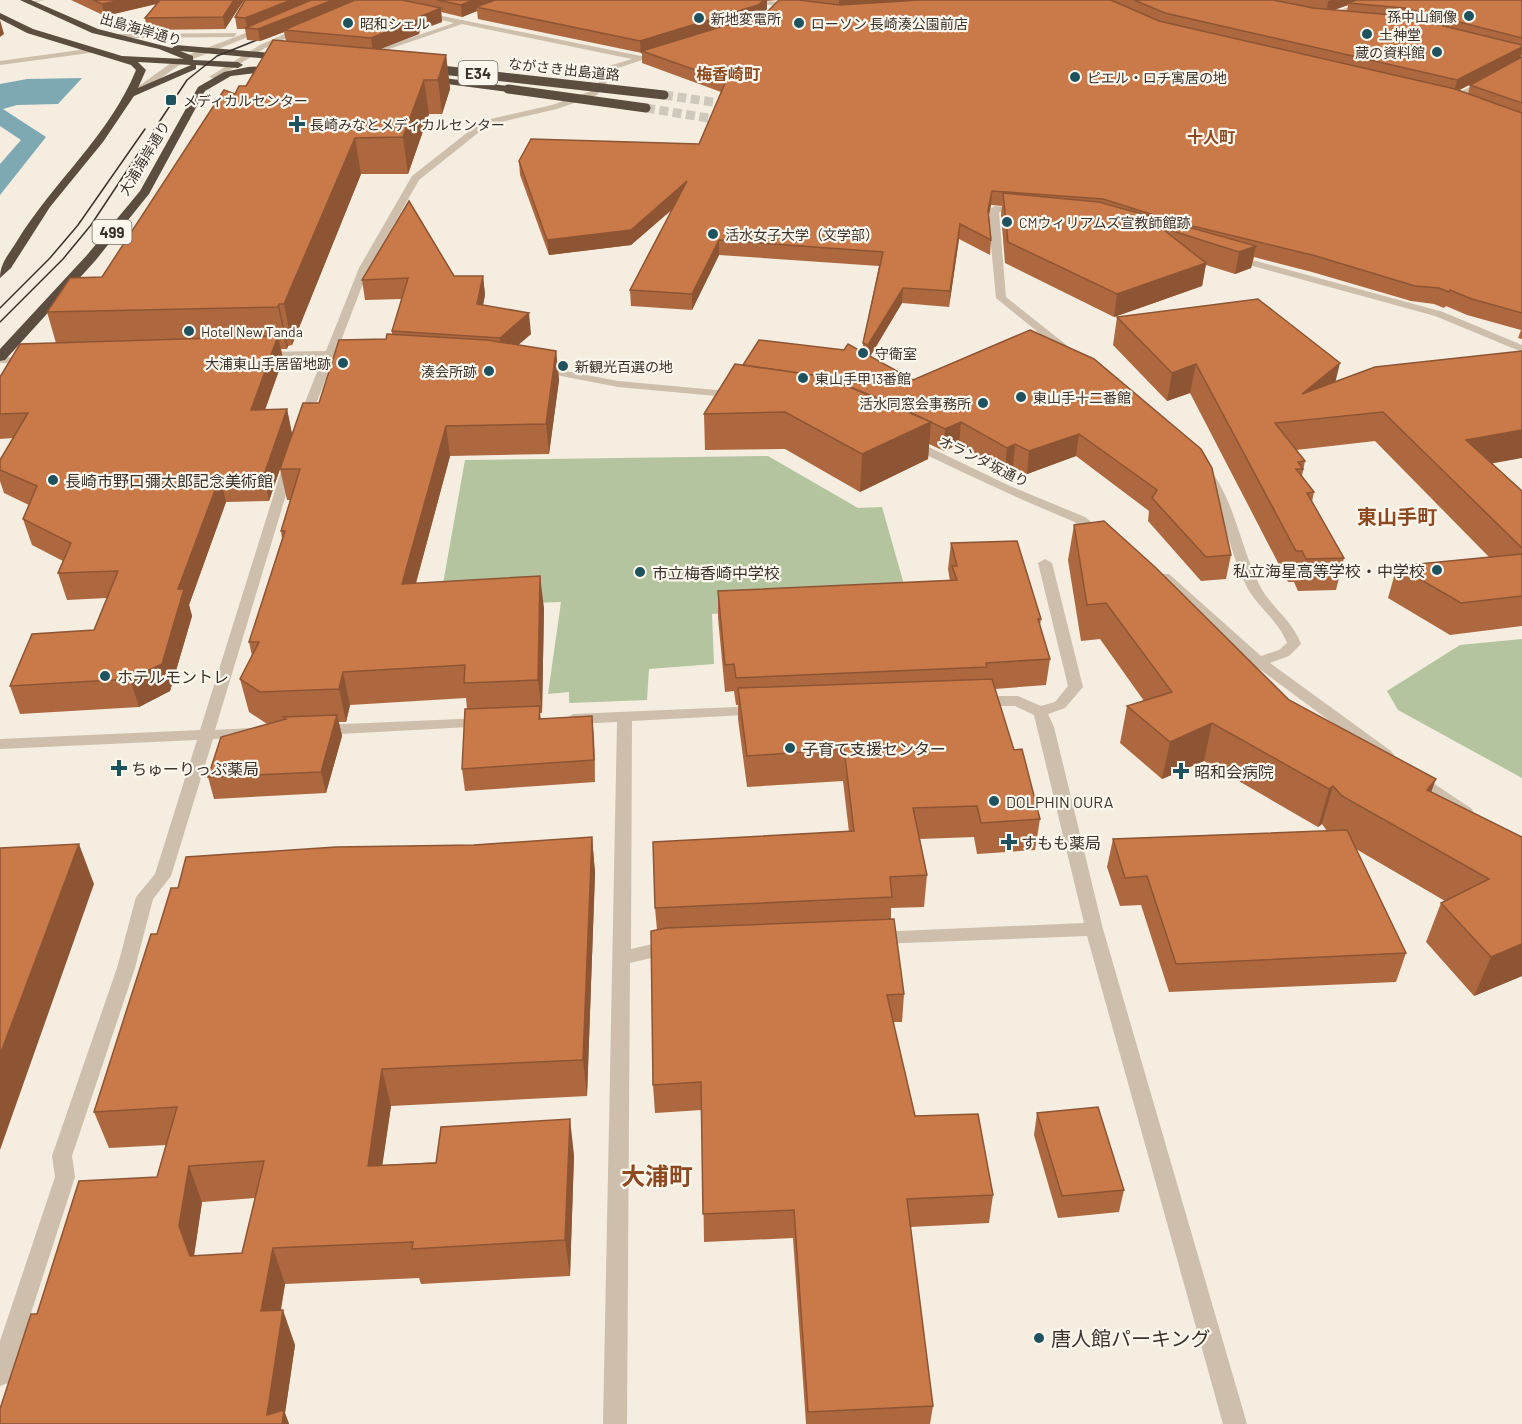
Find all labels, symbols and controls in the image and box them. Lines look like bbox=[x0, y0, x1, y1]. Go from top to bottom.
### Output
place label: 孫中山銅像 bbox=[1387, 8, 1457, 25]
street label: 出島海岸通り bbox=[98, 9, 184, 49]
marker: 孫中山銅像 bbox=[1462, 9, 1476, 23]
place label: 新地変電所 bbox=[711, 10, 781, 27]
marker: 新地変電所 bbox=[692, 11, 706, 25]
place label: 昭和シェル bbox=[360, 15, 430, 32]
place label: ローソン 長崎湊公園前店 bbox=[811, 15, 968, 32]
marker: 昭和シェル bbox=[341, 16, 355, 30]
marker: ローソン 長崎湊公園前店 bbox=[792, 16, 806, 30]
place label: 土神堂 bbox=[1379, 26, 1421, 43]
marker: 土神堂 bbox=[1360, 27, 1374, 41]
place label: 蔵の資料館 bbox=[1355, 44, 1425, 61]
marker: 蔵の資料館 bbox=[1430, 45, 1444, 59]
street label: ながさき出島道路 bbox=[507, 55, 621, 83]
road number: E34 bbox=[458, 61, 498, 85]
district label: 梅香崎町 bbox=[696, 64, 760, 83]
place label: ピエル・ロチ寓居の地 bbox=[1087, 69, 1227, 86]
marker: ピエル・ロチ寓居の地 bbox=[1068, 70, 1082, 84]
place label: メディカルセンター bbox=[183, 92, 308, 109]
marker: メディカルセンター bbox=[164, 93, 178, 107]
marker: 長崎みなとメディカルセンター bbox=[288, 115, 306, 133]
place label: 長崎みなとメディカルセンター bbox=[310, 116, 505, 133]
street label: 大浦海岸通り bbox=[115, 118, 173, 198]
district label: 十人町 bbox=[1187, 127, 1235, 146]
place label: CMウィリアムズ宣教師館跡 bbox=[1019, 214, 1191, 231]
marker: CMウィリアムズ宣教師館跡 bbox=[1000, 215, 1014, 229]
road number: 499 bbox=[92, 220, 132, 244]
place label: 活水女子大学（文学部） bbox=[725, 226, 879, 243]
marker: 活水女子大学（文学部） bbox=[706, 227, 720, 241]
place label: Hotel New Tanda bbox=[201, 323, 303, 340]
marker: Hotel New Tanda bbox=[182, 324, 196, 338]
place label: 守衛室 bbox=[875, 345, 917, 362]
marker: 守衛室 bbox=[856, 346, 870, 360]
place label: 大浦東山手居留地跡 bbox=[205, 355, 331, 372]
marker: 大浦東山手居留地跡 bbox=[336, 356, 350, 370]
place label: 新観光百選の地 bbox=[575, 358, 673, 375]
marker: 新観光百選の地 bbox=[556, 359, 570, 373]
place label: 湊会所跡 bbox=[421, 363, 477, 380]
marker: 湊会所跡 bbox=[482, 364, 496, 378]
place label: 東山手甲13番館 bbox=[815, 370, 911, 387]
marker: 東山手甲13番館 bbox=[796, 371, 810, 385]
place label: 東山手十二番館 bbox=[1033, 389, 1131, 406]
marker: 東山手十二番館 bbox=[1014, 390, 1028, 404]
place label: 活水同窓会事務所 bbox=[859, 395, 971, 412]
marker: 活水同窓会事務所 bbox=[976, 396, 990, 410]
street label: オランダ坂通り bbox=[936, 432, 1032, 490]
place label: 長崎市野口彌太郎記念美術館 bbox=[65, 471, 273, 490]
marker: 長崎市野口彌太郎記念美術館 bbox=[46, 473, 60, 487]
district label: 東山手町 bbox=[1357, 504, 1437, 528]
place label: 私立海星高等学校・中学校 bbox=[1233, 561, 1425, 580]
place label: 市立梅香崎中学校 bbox=[652, 563, 780, 582]
marker: 私立海星高等学校・中学校 bbox=[1430, 563, 1444, 577]
marker: 市立梅香崎中学校 bbox=[633, 565, 647, 579]
place label: ホテルモントレ bbox=[117, 667, 229, 686]
marker: ホテルモントレ bbox=[98, 669, 112, 683]
place label: 子育て支援センター bbox=[802, 739, 946, 758]
marker: 子育て支援センター bbox=[783, 741, 797, 755]
place label: ちゅーりっぷ薬局 bbox=[131, 759, 259, 778]
marker: ちゅーりっぷ薬局 bbox=[112, 761, 126, 775]
marker: 昭和会病院 bbox=[1172, 762, 1190, 780]
place label: 昭和会病院 bbox=[1194, 762, 1274, 781]
place label: DOLPHIN OURA bbox=[1006, 792, 1114, 811]
marker: DOLPHIN OURA bbox=[987, 794, 1001, 808]
place label: すもも薬局 bbox=[1021, 833, 1101, 852]
marker: すもも薬局 bbox=[1002, 835, 1016, 849]
district label: 大浦町 bbox=[621, 1161, 693, 1190]
place label: 唐人館パーキング bbox=[1051, 1326, 1210, 1350]
marker: 唐人館パーキング bbox=[1032, 1331, 1046, 1345]

